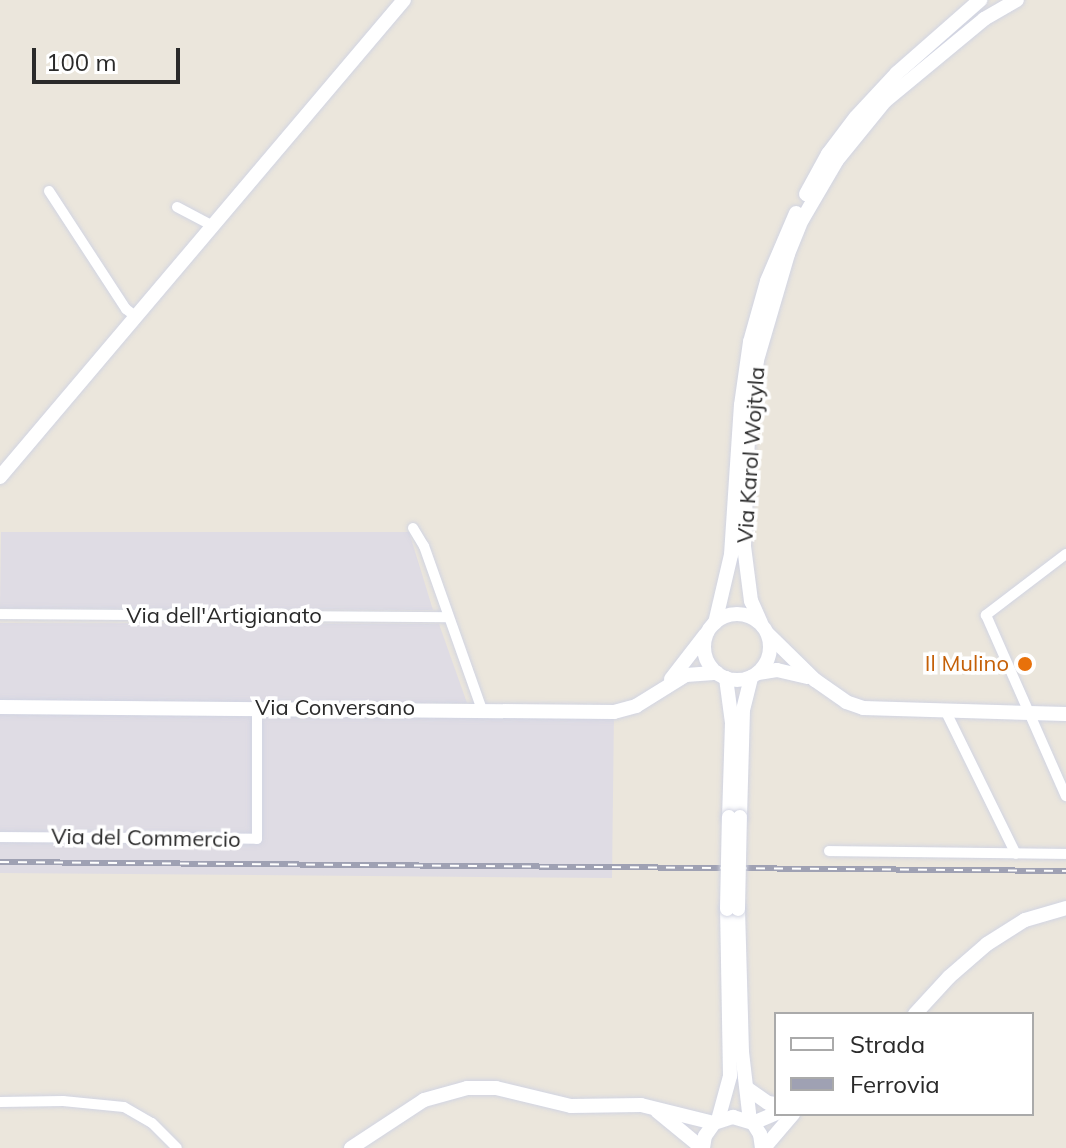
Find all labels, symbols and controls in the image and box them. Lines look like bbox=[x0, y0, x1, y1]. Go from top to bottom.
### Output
scale bar bbox=[36, 32, 184, 82]
text: 100 m bbox=[46, 47, 117, 77]
street label: Via Karol Wojtyla bbox=[732, 366, 770, 544]
street label: Via dell'Artigianato bbox=[126, 603, 322, 629]
place label: Il Mulino bbox=[925, 651, 1009, 677]
marker: Il Mulino bbox=[1016, 655, 1034, 673]
street label: Via Conversano bbox=[255, 695, 415, 721]
street label: Via del Commercio bbox=[51, 823, 241, 853]
legend bbox=[774, 1012, 1034, 1116]
text: Strada bbox=[850, 1029, 925, 1059]
text: Ferrovia bbox=[850, 1069, 940, 1099]

